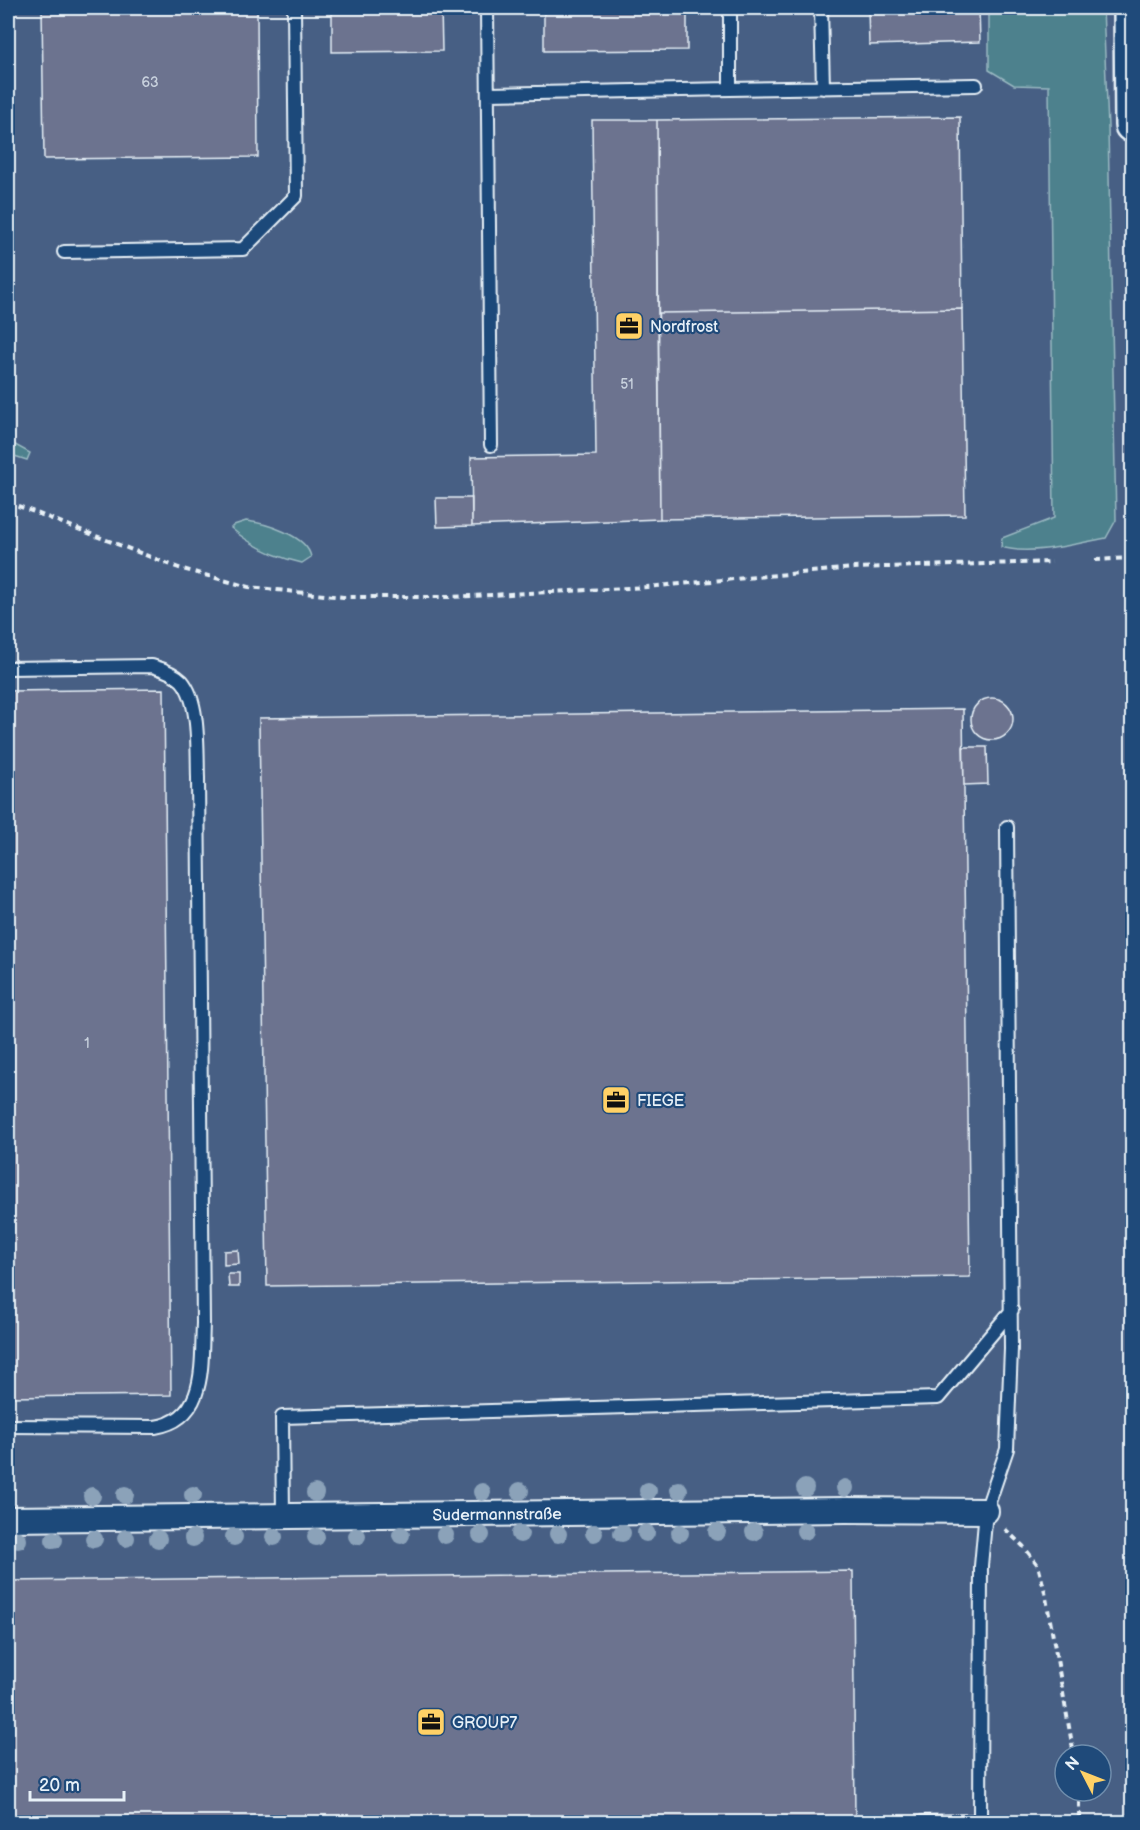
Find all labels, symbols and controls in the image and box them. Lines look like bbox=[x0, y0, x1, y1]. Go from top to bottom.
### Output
house number: 63 bbox=[141, 74, 159, 91]
office icon: Nordfrost bbox=[613, 310, 645, 342]
place label: Nordfrost bbox=[650, 318, 718, 337]
house number: 51 bbox=[620, 376, 634, 393]
house number: 1 bbox=[84, 1035, 90, 1052]
office icon: FIEGE bbox=[600, 1084, 632, 1116]
place label: FIEGE bbox=[637, 1092, 684, 1111]
street label: Sudermannstraße bbox=[432, 1505, 562, 1525]
office icon: GROUP7 bbox=[415, 1706, 447, 1738]
place label: GROUP7 bbox=[452, 1714, 517, 1733]
north arrow bbox=[1053, 1743, 1113, 1803]
text: N bbox=[1062, 1753, 1084, 1775]
scale bar bbox=[30, 1764, 124, 1802]
text: 20 m bbox=[39, 1775, 80, 1796]

